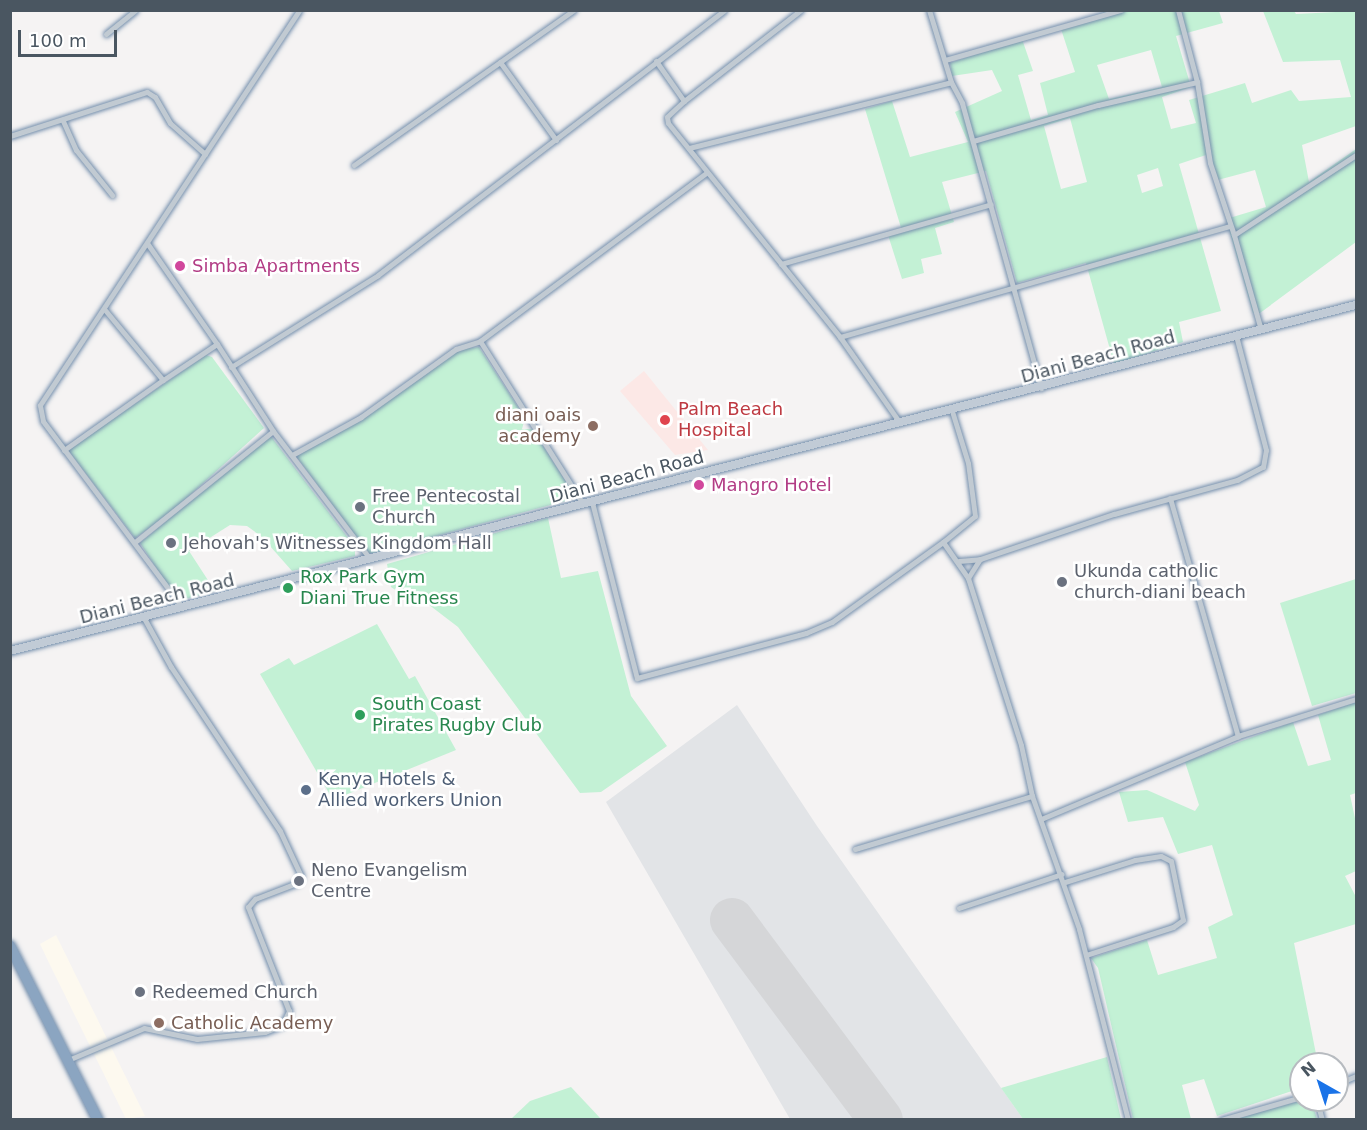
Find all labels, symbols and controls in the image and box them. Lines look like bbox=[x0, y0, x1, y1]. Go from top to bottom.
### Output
scale bar bbox=[21, 18, 120, 56]
text: 100 m bbox=[29, 30, 87, 51]
place label: Simba Apartments bbox=[192, 255, 360, 277]
marker: Simba Apartments bbox=[173, 259, 187, 273]
street label: Diani Beach Road bbox=[1019, 326, 1177, 388]
place label: Palm Beach Hospital bbox=[678, 399, 783, 442]
place label: diani oais academy bbox=[495, 405, 581, 448]
marker: Palm Beach Hospital bbox=[656, 411, 674, 429]
marker: diani oais academy bbox=[586, 419, 600, 433]
street label: Diani Beach Road bbox=[548, 446, 706, 508]
place label: Mangro Hotel bbox=[711, 474, 832, 496]
marker: Mangro Hotel bbox=[692, 478, 706, 492]
place label: Free Pentecostal Church bbox=[372, 486, 520, 528]
marker: Free Pentecostal Church bbox=[353, 500, 367, 514]
place label: Jehovah's Witnesses Kingdom Hall bbox=[183, 532, 492, 554]
marker: Jehovah's Witnesses Kingdom Hall bbox=[164, 536, 178, 550]
place label: Ukunda catholic church-diani beach bbox=[1074, 561, 1246, 604]
place label: Rox Park Gym Diani True Fitness bbox=[300, 567, 458, 610]
street label: Diani Beach Road bbox=[77, 569, 237, 629]
marker: Ukunda catholic church-diani beach bbox=[1055, 575, 1069, 589]
marker: Rox Park Gym Diani True Fitness bbox=[281, 581, 295, 595]
place label: South Coast Pirates Rugby Club bbox=[372, 694, 542, 736]
marker: South Coast Pirates Rugby Club bbox=[353, 708, 367, 722]
place label: Kenya Hotels & Allied workers Union bbox=[318, 769, 502, 812]
marker: Kenya Hotels & Allied workers Union bbox=[299, 783, 313, 797]
place label: Neno Evangelism Centre bbox=[311, 860, 468, 902]
marker: Neno Evangelism Centre bbox=[292, 874, 306, 888]
place label: Redeemed Church bbox=[152, 981, 318, 1003]
marker: Redeemed Church bbox=[133, 985, 147, 999]
place label: Catholic Academy bbox=[171, 1012, 333, 1034]
marker: Catholic Academy bbox=[152, 1016, 166, 1030]
north arrow bbox=[1289, 1052, 1349, 1112]
text: N bbox=[1297, 1058, 1320, 1081]

